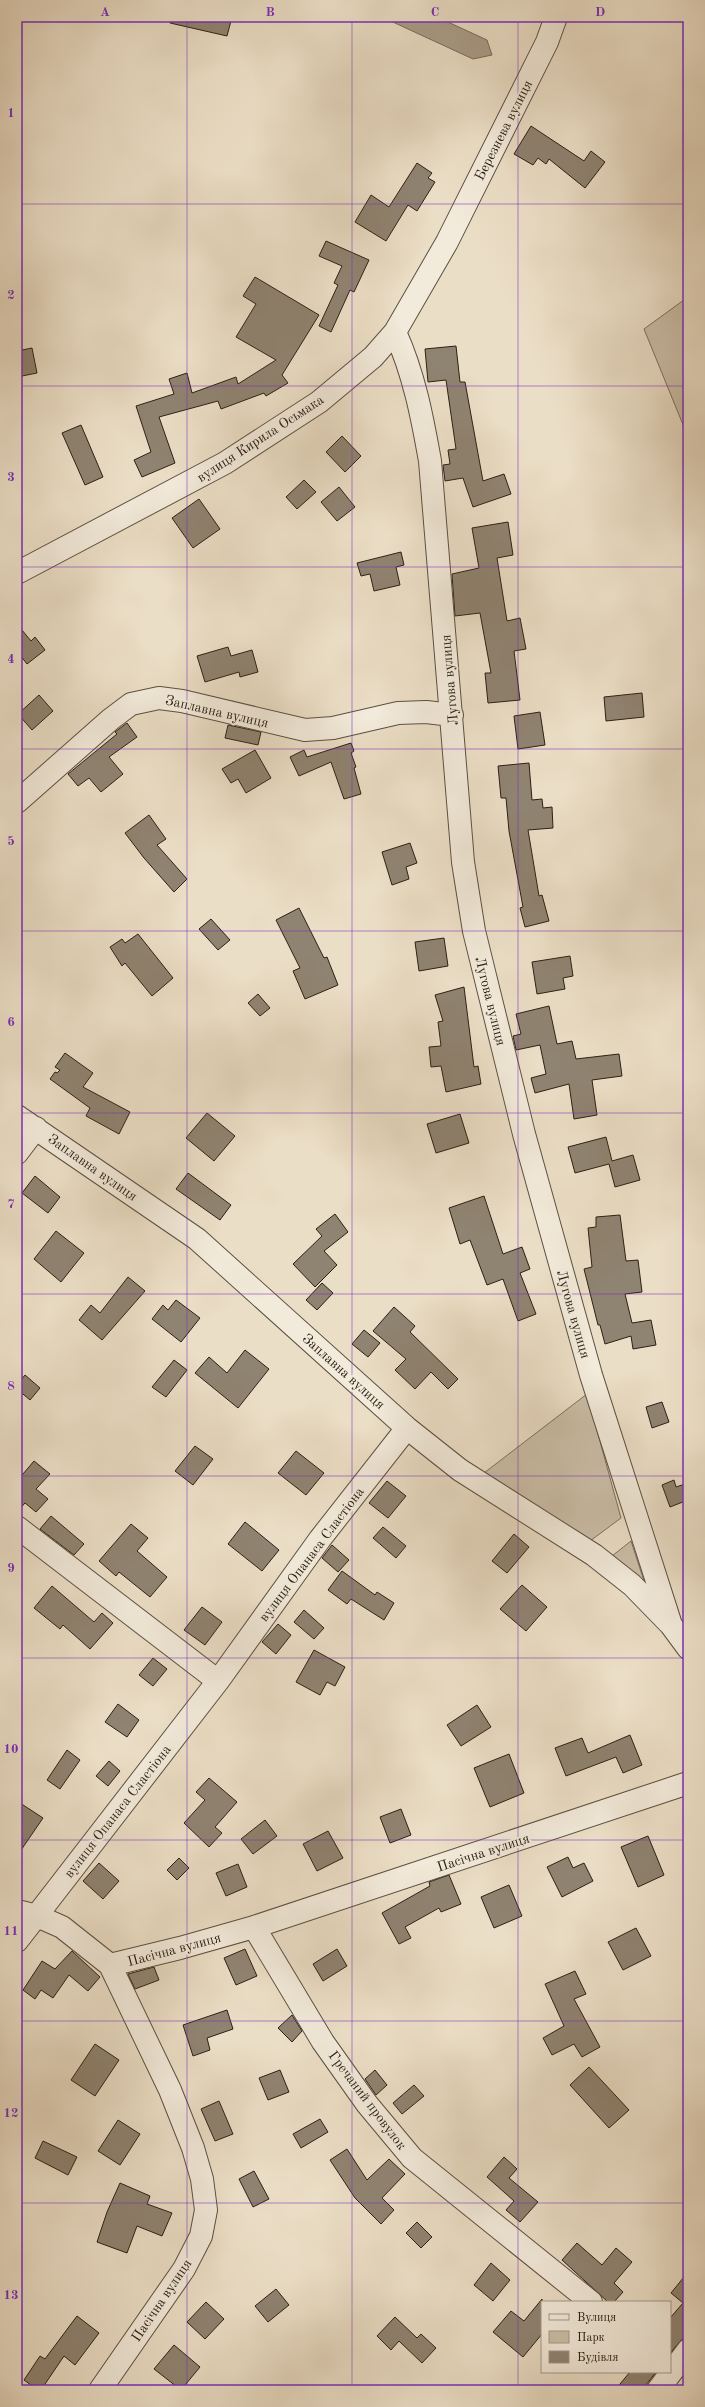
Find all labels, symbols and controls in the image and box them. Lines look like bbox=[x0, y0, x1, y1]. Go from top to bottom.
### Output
text: A bbox=[100, 6, 110, 19]
text: B bbox=[265, 6, 275, 19]
text: C bbox=[431, 6, 439, 19]
text: D bbox=[595, 6, 605, 19]
street label: Березнева вулиця bbox=[473, 78, 535, 183]
text: 1 bbox=[7, 107, 15, 120]
text: 2 bbox=[7, 289, 15, 302]
street label: вулиця Кирила Осьмака bbox=[195, 393, 326, 485]
text: 3 bbox=[7, 471, 15, 484]
street label: Лугова вулиця bbox=[439, 634, 461, 726]
text: 4 bbox=[7, 653, 15, 666]
street label: Заплавна вулиця bbox=[164, 693, 270, 731]
text: 5 bbox=[7, 835, 15, 848]
street label: Лугова вулиця bbox=[472, 955, 508, 1047]
text: 6 bbox=[7, 1016, 15, 1029]
street label: Заплавна вулиця bbox=[45, 1132, 140, 1204]
text: 7 bbox=[7, 1198, 15, 1211]
street label: Лугова вулиця bbox=[554, 1269, 592, 1360]
street label: Заплавна вулиця bbox=[299, 1331, 387, 1412]
text: 8 bbox=[7, 1380, 15, 1393]
street label: вулиця Опанаса Сластіона bbox=[257, 1485, 367, 1624]
text: 9 bbox=[7, 1562, 15, 1575]
text: 10 bbox=[3, 1743, 19, 1756]
street label: вулиця Опанаса Сластіона bbox=[62, 1743, 174, 1881]
street label: Пасічна вулиця bbox=[435, 1831, 531, 1874]
text: 11 bbox=[3, 1925, 19, 1938]
street label: Пасічна вулиця bbox=[126, 1931, 223, 1969]
street label: Гречаний провулок bbox=[326, 2049, 409, 2153]
text: 12 bbox=[3, 2107, 19, 2120]
street label: Пасічна вулиця bbox=[129, 2257, 195, 2344]
text: 13 bbox=[3, 2289, 19, 2302]
legend bbox=[541, 2301, 671, 2373]
text: Вулиця bbox=[577, 2312, 616, 2324]
text: Парк bbox=[577, 2332, 605, 2344]
text: Будівля bbox=[577, 2351, 619, 2364]

